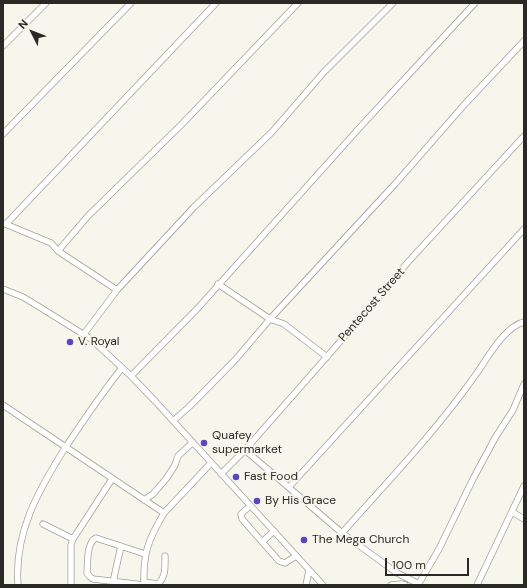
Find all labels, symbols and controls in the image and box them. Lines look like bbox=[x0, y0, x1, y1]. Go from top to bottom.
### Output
north arrow bbox=[12, 12, 52, 52]
text: N bbox=[15, 16, 31, 32]
street label: Pentecost Street bbox=[336, 265, 408, 345]
place label: V. Royal bbox=[78, 335, 120, 349]
marker: V. Royal bbox=[65, 337, 75, 347]
place label: Quafey supermarket bbox=[212, 429, 282, 457]
marker: Quafey supermarket bbox=[199, 438, 209, 448]
place label: Fast Food bbox=[244, 470, 298, 484]
marker: Fast Food bbox=[231, 472, 241, 482]
place label: By His Grace bbox=[265, 494, 336, 508]
marker: By His Grace bbox=[252, 496, 262, 506]
place label: The Mega Church bbox=[312, 533, 409, 547]
marker: The Mega Church bbox=[299, 535, 309, 545]
scale bar bbox=[387, 550, 471, 576]
text: 100 m bbox=[392, 557, 426, 573]

